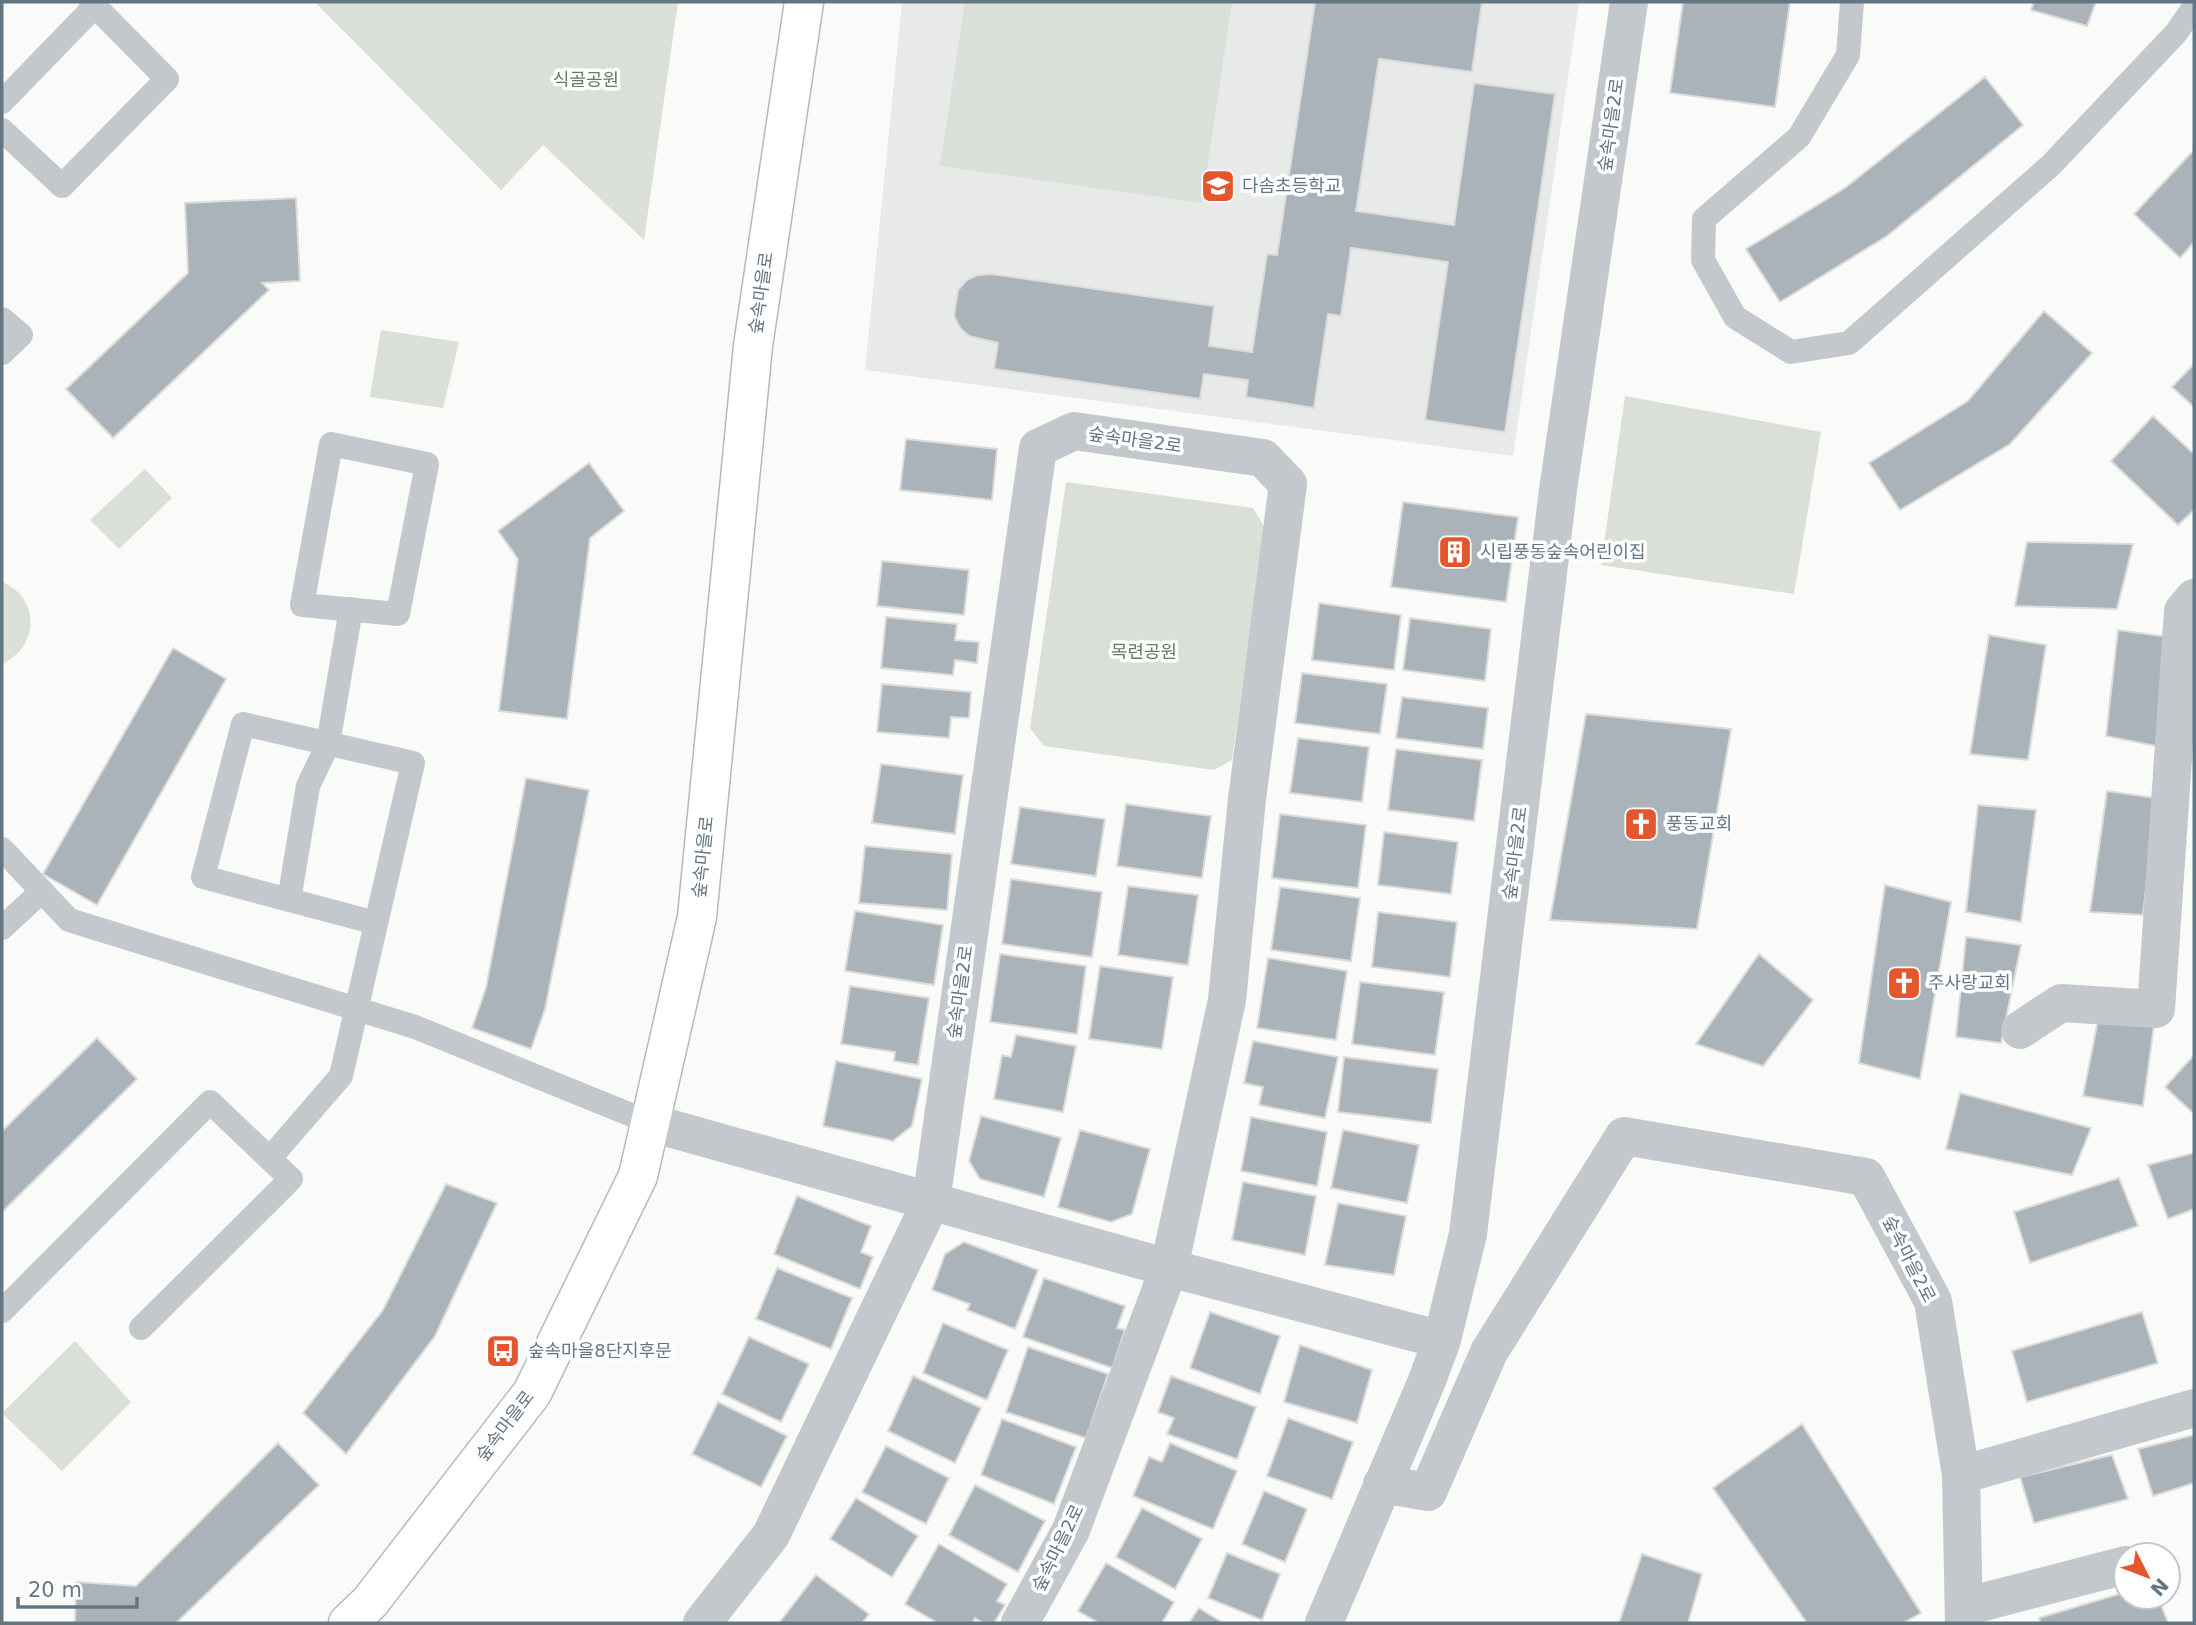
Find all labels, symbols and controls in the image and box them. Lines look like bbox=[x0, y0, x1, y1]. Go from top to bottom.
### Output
park label: 식골공원 bbox=[553, 69, 619, 90]
street label: 숲속마을2로 bbox=[1594, 77, 1627, 173]
school or university icon: 다솜초등학교 bbox=[1199, 167, 1237, 205]
place label: 다솜초등학교 bbox=[1242, 175, 1341, 196]
street label: 숲속마을로 bbox=[744, 250, 777, 335]
street label: 숲속마을2로 bbox=[1087, 423, 1183, 456]
building icon: 시립풍동숲속어린이집 bbox=[1436, 533, 1474, 571]
place label: 시립풍동숲속어린이집 bbox=[1480, 541, 1646, 562]
park label: 목련공원 bbox=[1111, 641, 1177, 662]
street label: 숲속마을2로 bbox=[1498, 805, 1531, 901]
church icon: 풍동교회 bbox=[1622, 805, 1660, 843]
place label: 풍동교회 bbox=[1666, 813, 1732, 834]
street label: 숲속마을로 bbox=[688, 815, 717, 899]
street label: 숲속마을2로 bbox=[943, 944, 976, 1040]
church icon: 주사랑교회 bbox=[1885, 964, 1923, 1002]
place label: 주사랑교회 bbox=[1928, 972, 2011, 993]
street label: 숲속마을2로 bbox=[1879, 1212, 1940, 1306]
bus stop icon: 숲속마을8단지후문 bbox=[484, 1332, 522, 1370]
place label: 숲속마을8단지후문 bbox=[528, 1340, 672, 1361]
street label: 숲속마을로 bbox=[471, 1386, 538, 1465]
street label: 숲속마을2로 bbox=[1027, 1501, 1088, 1595]
north arrow bbox=[2112, 1541, 2182, 1611]
scale bar bbox=[18, 1566, 136, 1610]
text: N bbox=[2146, 1574, 2173, 1601]
text: 20 m bbox=[28, 1578, 82, 1602]

